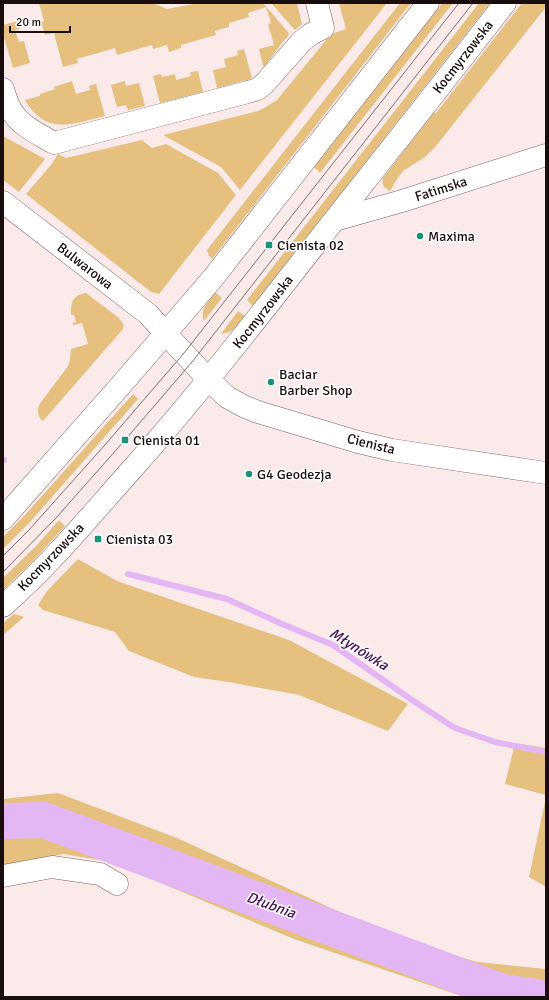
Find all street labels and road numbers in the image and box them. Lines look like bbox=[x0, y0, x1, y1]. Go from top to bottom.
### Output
street label: Kocmyrzowska bbox=[429, 17, 497, 97]
street label: Fatimska bbox=[413, 173, 469, 205]
street label: Bulwarowa bbox=[54, 239, 116, 293]
street label: Kocmyrzowska bbox=[229, 272, 297, 352]
street label: Cienista bbox=[345, 430, 397, 458]
street label: Kocmyrzowska bbox=[14, 519, 88, 595]

